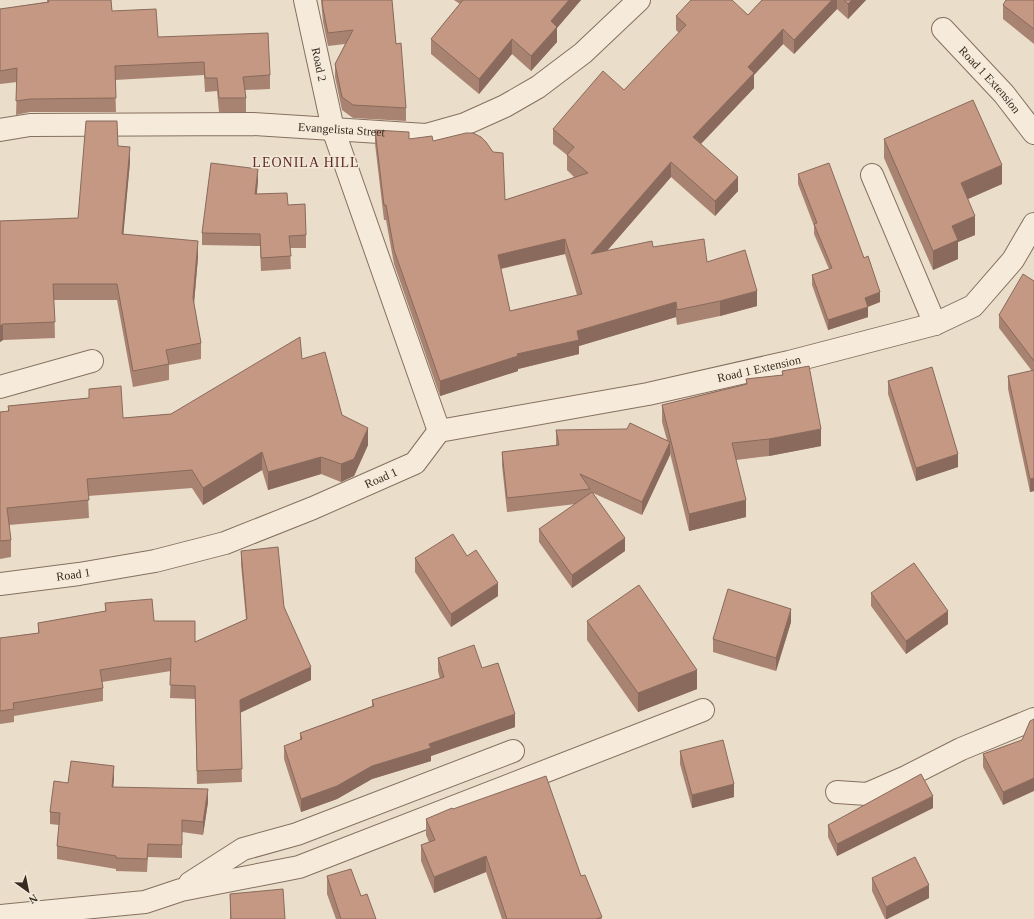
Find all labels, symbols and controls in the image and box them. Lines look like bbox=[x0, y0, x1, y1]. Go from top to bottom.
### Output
street label: Road 1 Extension bbox=[956, 43, 1023, 116]
street label: Road 2 bbox=[309, 46, 329, 83]
street label: Evangelista Street bbox=[298, 120, 386, 139]
district label: LEONILA HILL bbox=[252, 155, 360, 170]
street label: Road 1 Extension bbox=[716, 352, 802, 385]
street label: Road 1 bbox=[362, 465, 399, 491]
street label: Road 1 bbox=[55, 565, 92, 584]
north arrow bbox=[8, 871, 48, 911]
text: N bbox=[27, 892, 40, 907]

